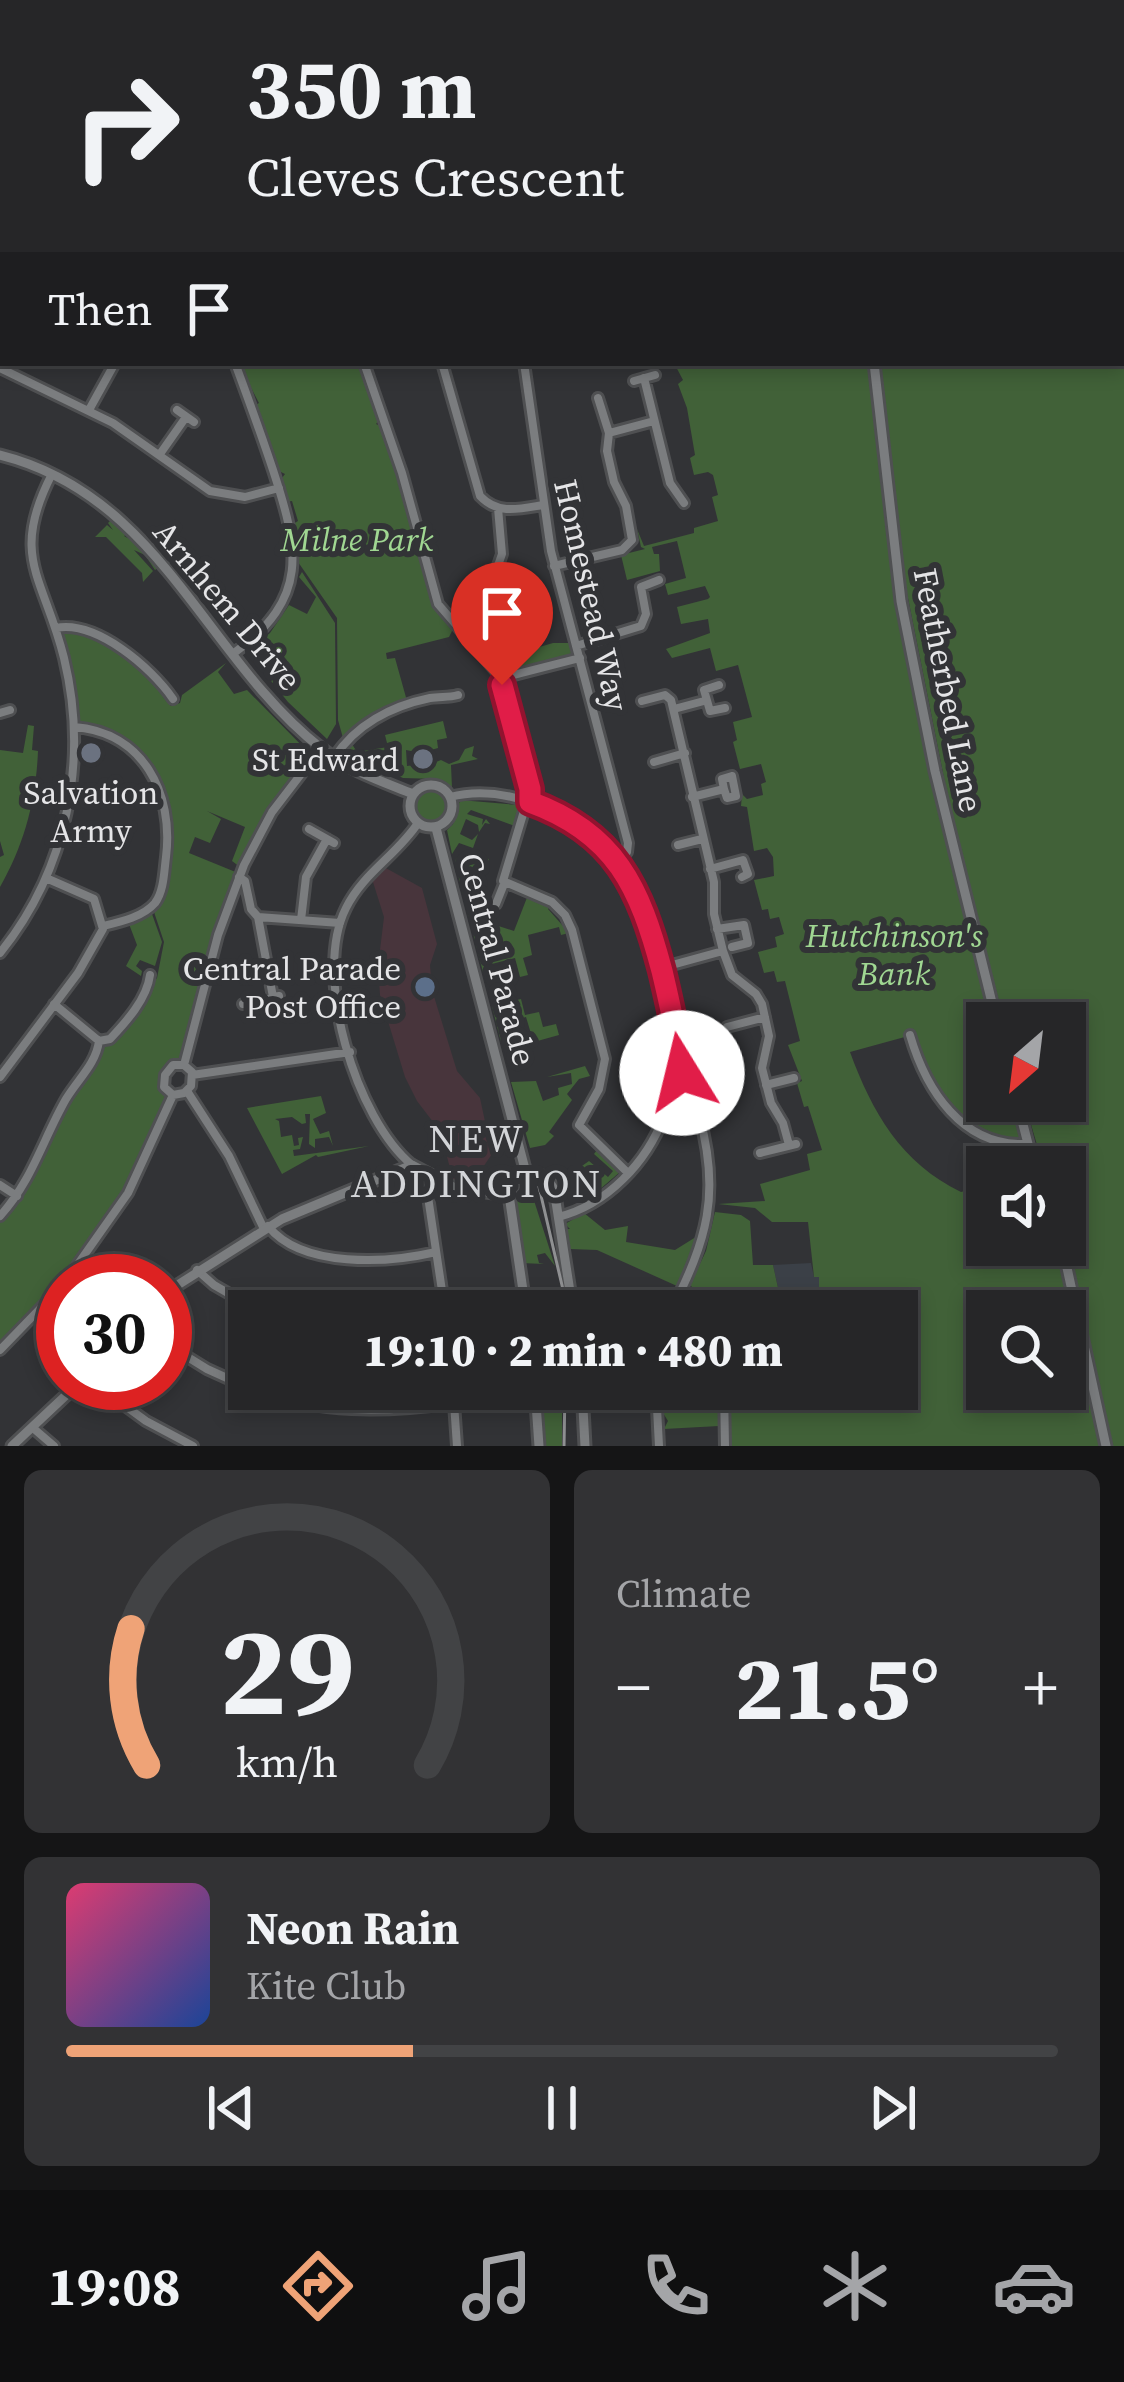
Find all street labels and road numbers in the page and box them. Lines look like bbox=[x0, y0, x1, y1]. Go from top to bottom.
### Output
street label: Homestead Way bbox=[543, 475, 640, 716]
street label: Arnhem Drive bbox=[143, 511, 312, 700]
street label: Featherbed Lane bbox=[903, 564, 994, 816]
street label: Central Parade bbox=[448, 848, 547, 1070]

